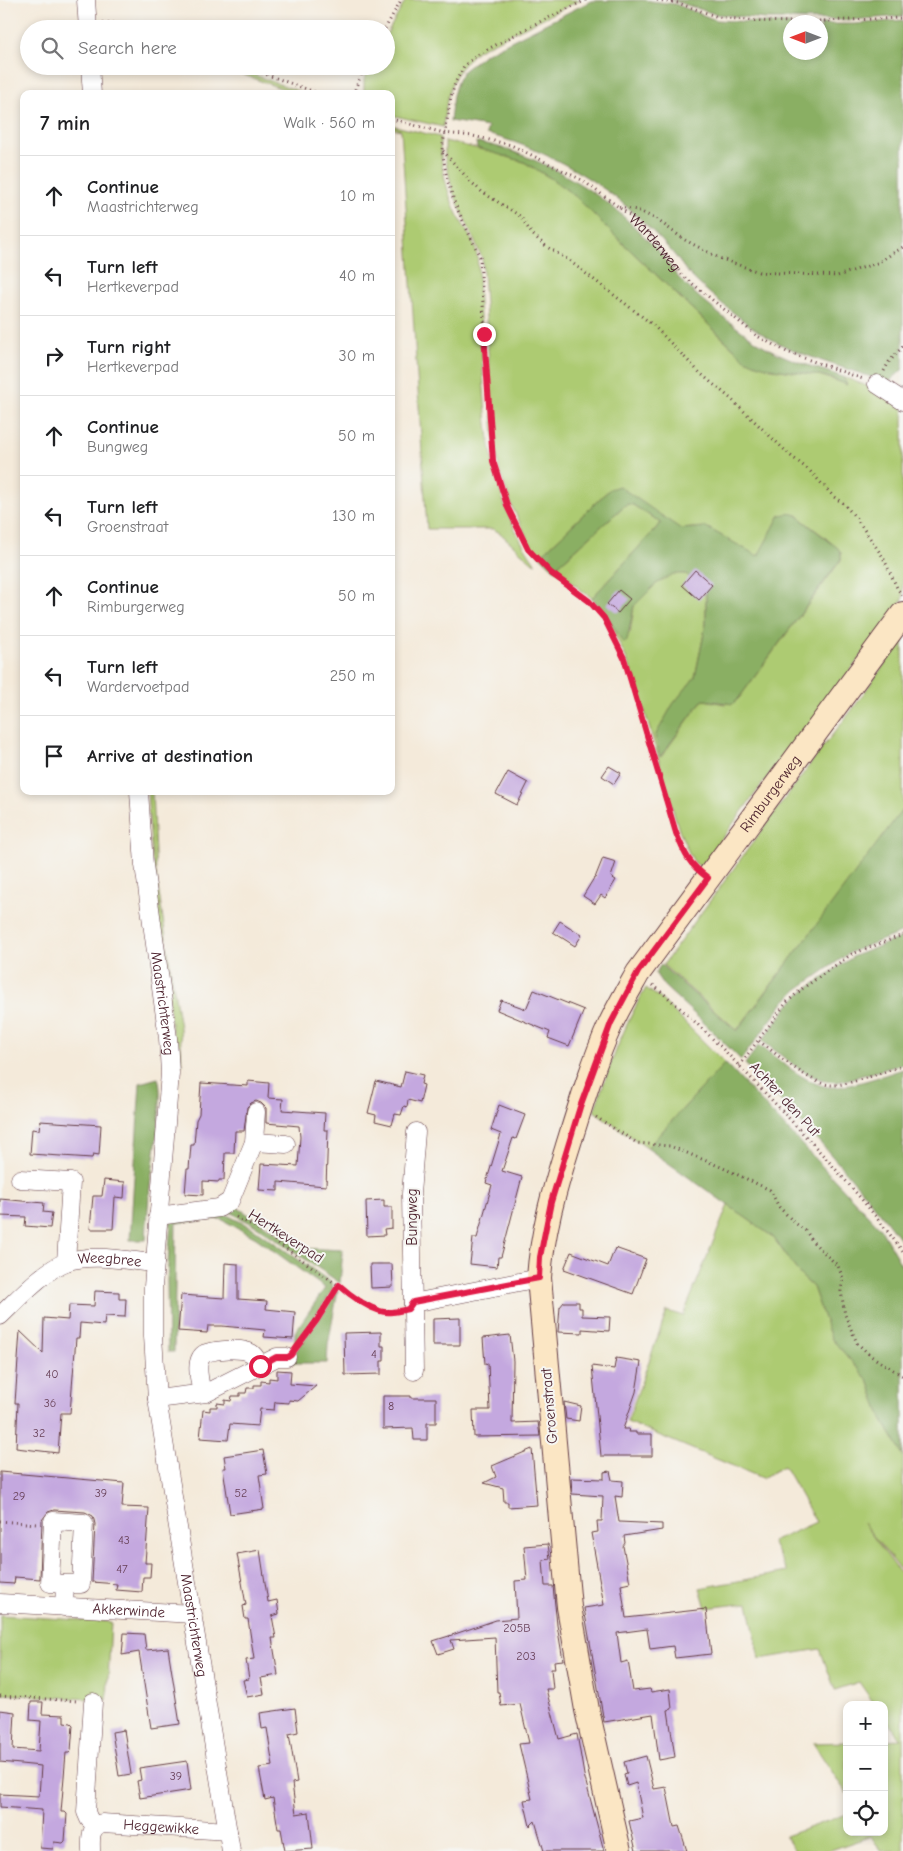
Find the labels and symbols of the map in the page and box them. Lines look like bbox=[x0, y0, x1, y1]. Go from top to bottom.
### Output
north arrow bbox=[783, 15, 828, 60]
street label: Warderweg bbox=[625, 210, 685, 275]
route end bbox=[473, 323, 496, 346]
street label: Rimburgerweg bbox=[736, 752, 805, 836]
street label: Maastrichterweg bbox=[147, 950, 178, 1056]
street label: Achter den Put bbox=[746, 1058, 825, 1141]
street label: Bungweg bbox=[403, 1188, 421, 1246]
street label: Hertkeverpad bbox=[245, 1205, 327, 1267]
street label: Weegbree bbox=[77, 1249, 143, 1271]
house number: 4 bbox=[371, 1347, 377, 1361]
route start bbox=[249, 1355, 272, 1378]
house number: 40 bbox=[45, 1367, 59, 1381]
street label: Groenstraat bbox=[537, 1367, 561, 1445]
house number: 36 bbox=[44, 1396, 56, 1410]
house number: 8 bbox=[388, 1399, 394, 1413]
house number: 32 bbox=[33, 1426, 45, 1440]
house number: 39 bbox=[95, 1486, 107, 1500]
house number: 52 bbox=[235, 1486, 247, 1500]
house number: 29 bbox=[13, 1489, 25, 1503]
house number: 43 bbox=[118, 1533, 130, 1547]
house number: 47 bbox=[116, 1562, 128, 1576]
street label: Maastrichterweg bbox=[177, 1572, 211, 1678]
street label: Akkerwinde bbox=[92, 1599, 166, 1621]
house number: 205B bbox=[503, 1621, 531, 1635]
house number: 203 bbox=[516, 1649, 536, 1663]
house number: 39 bbox=[170, 1769, 182, 1783]
street label: Heggewikke bbox=[123, 1815, 200, 1838]

